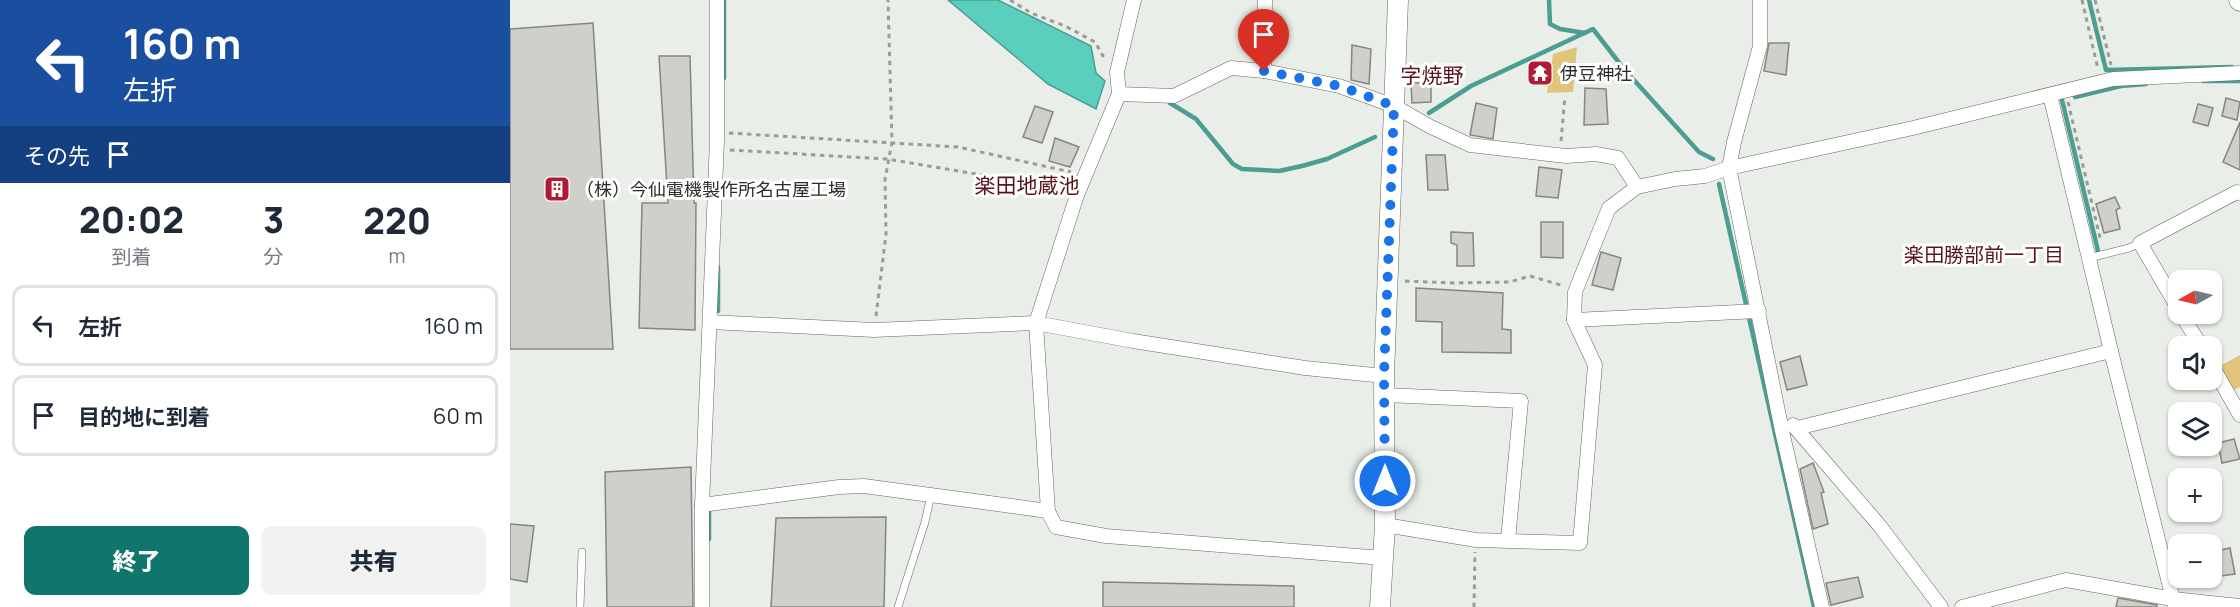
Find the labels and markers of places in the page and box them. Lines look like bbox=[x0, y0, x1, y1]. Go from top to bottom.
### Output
pin bbox=[1238, 9, 1289, 71]
temple icon: 伊豆神社 bbox=[1525, 58, 1555, 88]
place label: 伊豆神社 bbox=[1560, 61, 1632, 85]
building icon: （株）今仙電機製作所名古屋工場 bbox=[542, 174, 572, 204]
place label: （株）今仙電機製作所名古屋工場 bbox=[576, 177, 846, 201]

